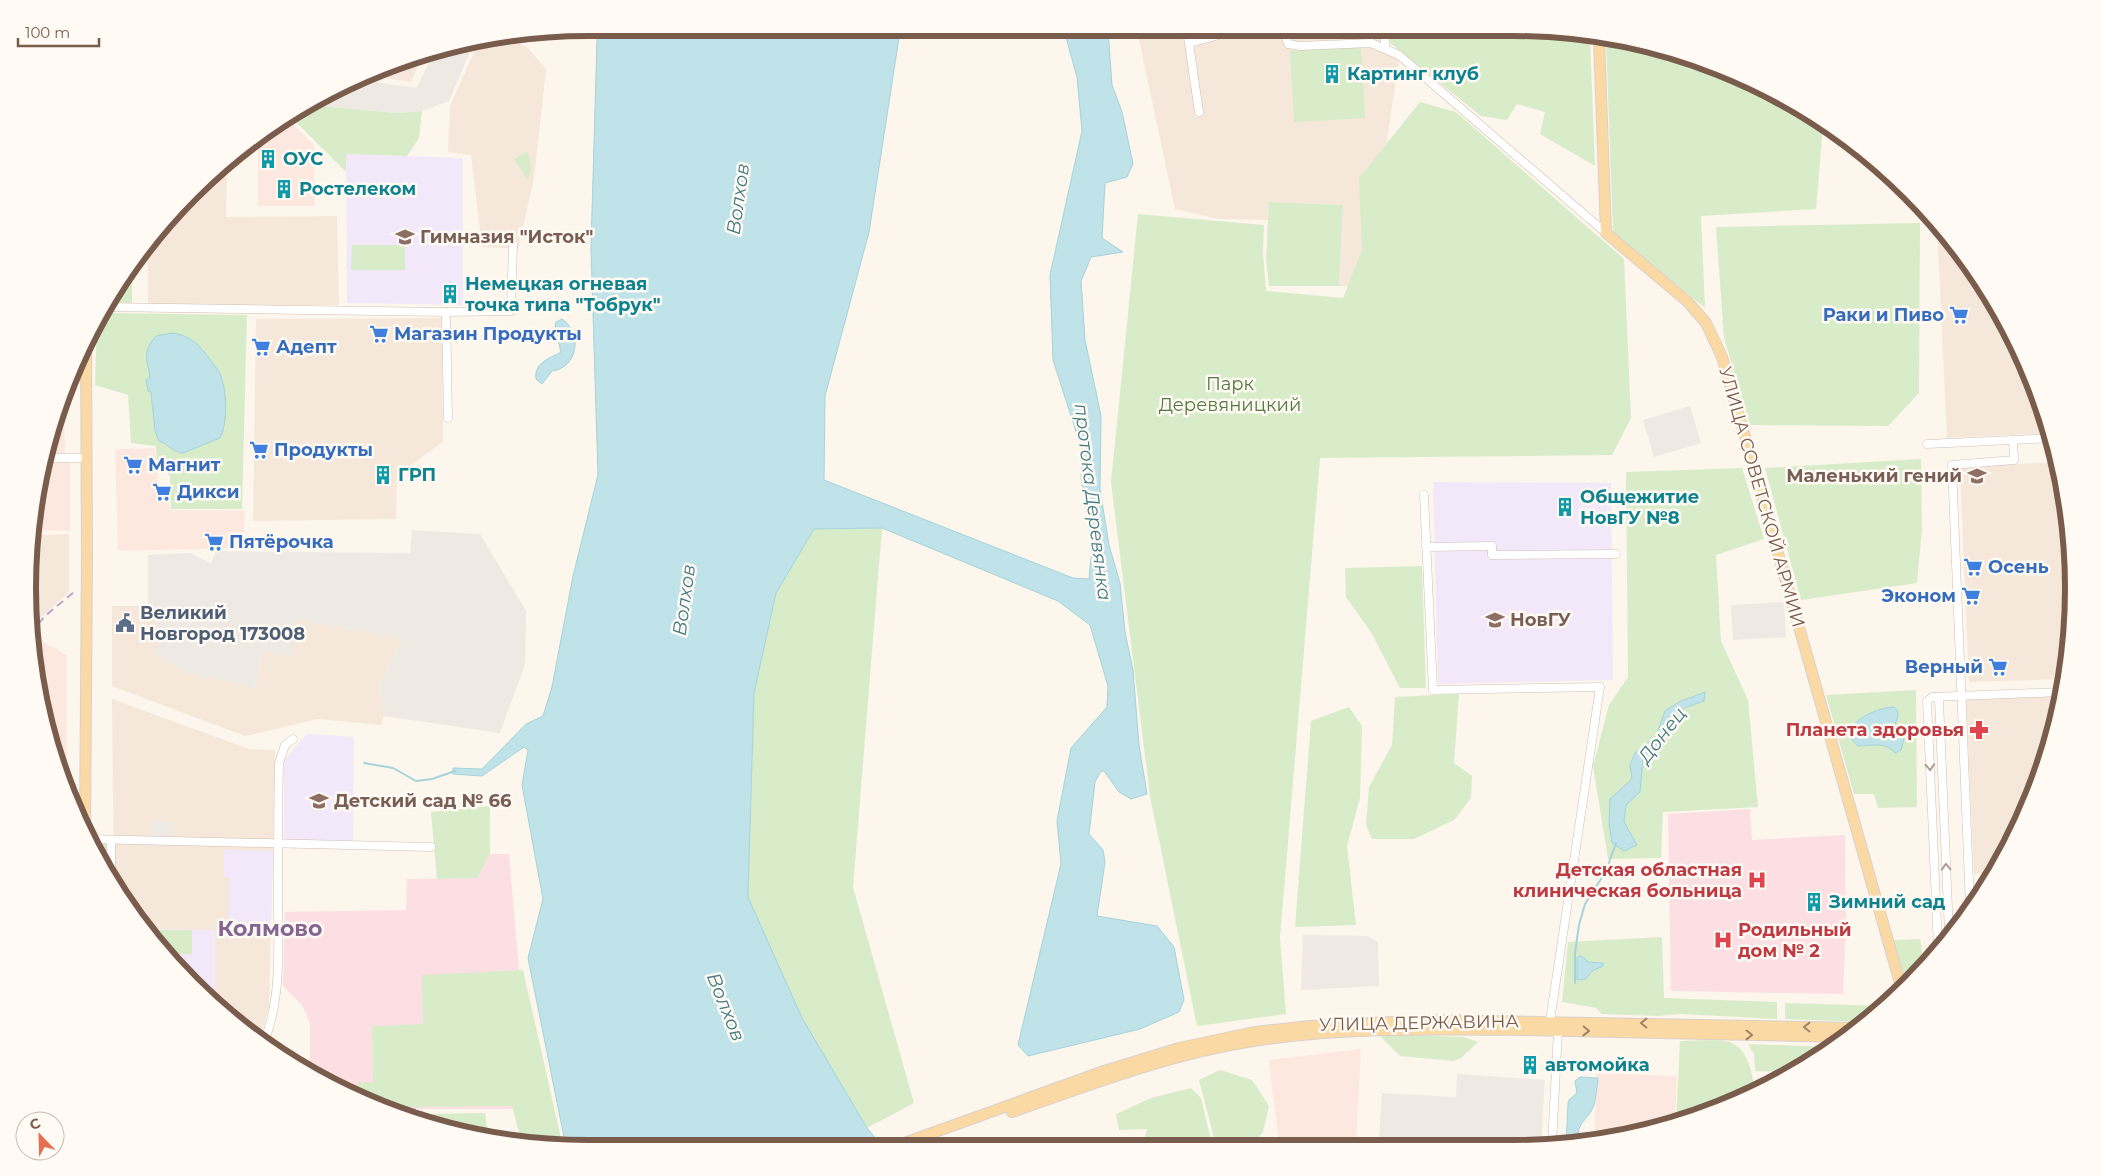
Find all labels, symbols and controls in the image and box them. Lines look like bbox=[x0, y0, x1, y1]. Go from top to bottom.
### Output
scale bar bbox=[18, 15, 99, 47]
text: 100 m bbox=[25, 23, 70, 42]
building icon: Картинг клуб bbox=[1321, 63, 1343, 85]
place label: Картинг клуб bbox=[1347, 63, 1479, 85]
building icon: ОУС bbox=[257, 148, 279, 170]
place label: ОУС bbox=[283, 148, 323, 170]
water label: Волхов bbox=[722, 162, 754, 236]
building icon: Ростелеком bbox=[273, 178, 295, 200]
place label: Ростелеком bbox=[299, 178, 416, 200]
school or university icon: Гимназия "Исток" bbox=[394, 226, 416, 248]
place label: Гимназия "Исток" bbox=[420, 226, 593, 248]
place label: Немецкая огневая точка типа "Тобрук" bbox=[465, 273, 661, 316]
building icon: Немецкая огневая точка типа "Тобрук" bbox=[439, 283, 461, 305]
place label: Раки и Пиво bbox=[1823, 304, 1944, 326]
supermarket icon: Раки и Пиво bbox=[1948, 304, 1970, 326]
supermarket icon: Магазин Продукты bbox=[368, 323, 390, 345]
place label: Магазин Продукты bbox=[394, 323, 582, 345]
supermarket icon: Адепт bbox=[250, 336, 272, 358]
place label: Адепт bbox=[276, 336, 337, 358]
street label: УЛИЦА СОВЕТСКОЙ АРМИИ bbox=[1714, 364, 1810, 630]
park label: Парк Деревяницкий bbox=[1159, 373, 1301, 416]
water label: протока Деревянка bbox=[1069, 402, 1117, 602]
supermarket icon: Продукты bbox=[248, 439, 270, 461]
place label: Продукты bbox=[274, 439, 373, 461]
supermarket icon: Магнит bbox=[122, 454, 144, 476]
place label: Магнит bbox=[148, 454, 221, 476]
building icon: ГРП bbox=[372, 464, 394, 486]
place label: ГРП bbox=[398, 464, 436, 486]
place label: Маленький гений bbox=[1786, 465, 1962, 487]
school or university icon: Маленький гений bbox=[1966, 465, 1988, 487]
supermarket icon: Дикси bbox=[151, 481, 173, 503]
place label: Дикси bbox=[177, 481, 239, 503]
place label: Общежитие НовГУ №8 bbox=[1580, 486, 1699, 529]
building icon: Общежитие НовГУ №8 bbox=[1554, 496, 1576, 518]
supermarket icon: Пятёрочка bbox=[203, 531, 225, 553]
place label: Пятёрочка bbox=[229, 531, 334, 553]
supermarket icon: Осень bbox=[1962, 556, 1984, 578]
place label: Осень bbox=[1988, 556, 2049, 578]
water label: Волхов bbox=[668, 563, 700, 637]
place label: Эконом bbox=[1881, 585, 1956, 607]
supermarket icon: Эконом bbox=[1960, 585, 1982, 607]
place label: Великий Новгород 173008 bbox=[140, 602, 305, 645]
school or university icon: НовГУ bbox=[1484, 609, 1506, 631]
place label: НовГУ bbox=[1510, 609, 1571, 631]
public building icon: Великий Новгород 173008 bbox=[114, 612, 136, 634]
place label: Верный bbox=[1905, 656, 1983, 678]
supermarket icon: Верный bbox=[1987, 656, 2009, 678]
water label: Донец bbox=[1632, 702, 1691, 769]
place label: Планета здоровья bbox=[1786, 719, 1964, 741]
pharmacy icon: Планета здоровья bbox=[1968, 719, 1990, 741]
one-way arrow bbox=[1925, 763, 1935, 771]
school or university icon: Детский сад № 66 bbox=[308, 790, 330, 812]
place label: Детский сад № 66 bbox=[334, 790, 512, 812]
place label: Детская областная клиническая больница bbox=[1513, 859, 1742, 902]
one-way arrow bbox=[1941, 863, 1951, 870]
hospital icon: Детская областная клиническая больница bbox=[1746, 869, 1768, 891]
building icon: Зимний сад bbox=[1803, 891, 1825, 913]
place label: Зимний сад bbox=[1828, 891, 1946, 913]
district label: Колмово bbox=[218, 915, 322, 942]
place label: Родильный дом № 2 bbox=[1738, 919, 1851, 962]
hospital icon: Родильный дом № 2 bbox=[1712, 929, 1734, 951]
water label: Волхов bbox=[702, 969, 750, 1045]
street label: УЛИЦА ДЕРЖАВИНА bbox=[1319, 1010, 1520, 1036]
one-way arrow bbox=[1640, 1018, 1648, 1029]
one-way arrow bbox=[1802, 1022, 1810, 1033]
one-way arrow bbox=[1583, 1026, 1591, 1037]
one-way arrow bbox=[1746, 1030, 1753, 1040]
building icon: автомойка bbox=[1519, 1054, 1541, 1076]
place label: автомойка bbox=[1545, 1054, 1650, 1076]
north arrow bbox=[15, 1111, 65, 1161]
text: С bbox=[27, 1114, 43, 1134]

